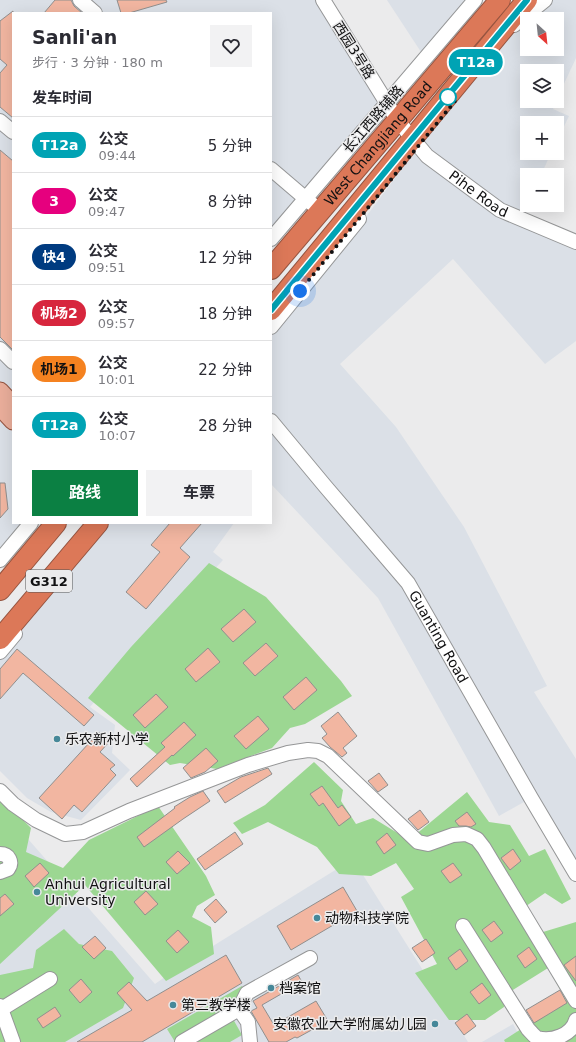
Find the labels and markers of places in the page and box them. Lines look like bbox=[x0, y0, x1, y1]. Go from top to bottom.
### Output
unlabelled marker bbox=[439, 88, 457, 106]
place label: 乐农新村小学 bbox=[65, 731, 149, 747]
marker: 乐农新村小学 bbox=[52, 734, 62, 744]
place label: Anhui Agricultural University bbox=[45, 876, 171, 908]
marker: Anhui Agricultural University bbox=[32, 887, 42, 897]
place label: 动物科技学院 bbox=[325, 910, 409, 926]
marker: 动物科技学院 bbox=[312, 913, 322, 923]
place label: 档案馆 bbox=[279, 980, 321, 996]
marker: 档案馆 bbox=[266, 983, 276, 993]
place label: 第三教学楼 bbox=[181, 997, 251, 1013]
marker: 第三教学楼 bbox=[168, 1000, 178, 1010]
place label: 安徽农业大学附属幼儿园 bbox=[273, 1016, 427, 1032]
marker: 安徽农业大学附属幼儿园 bbox=[430, 1019, 440, 1029]

